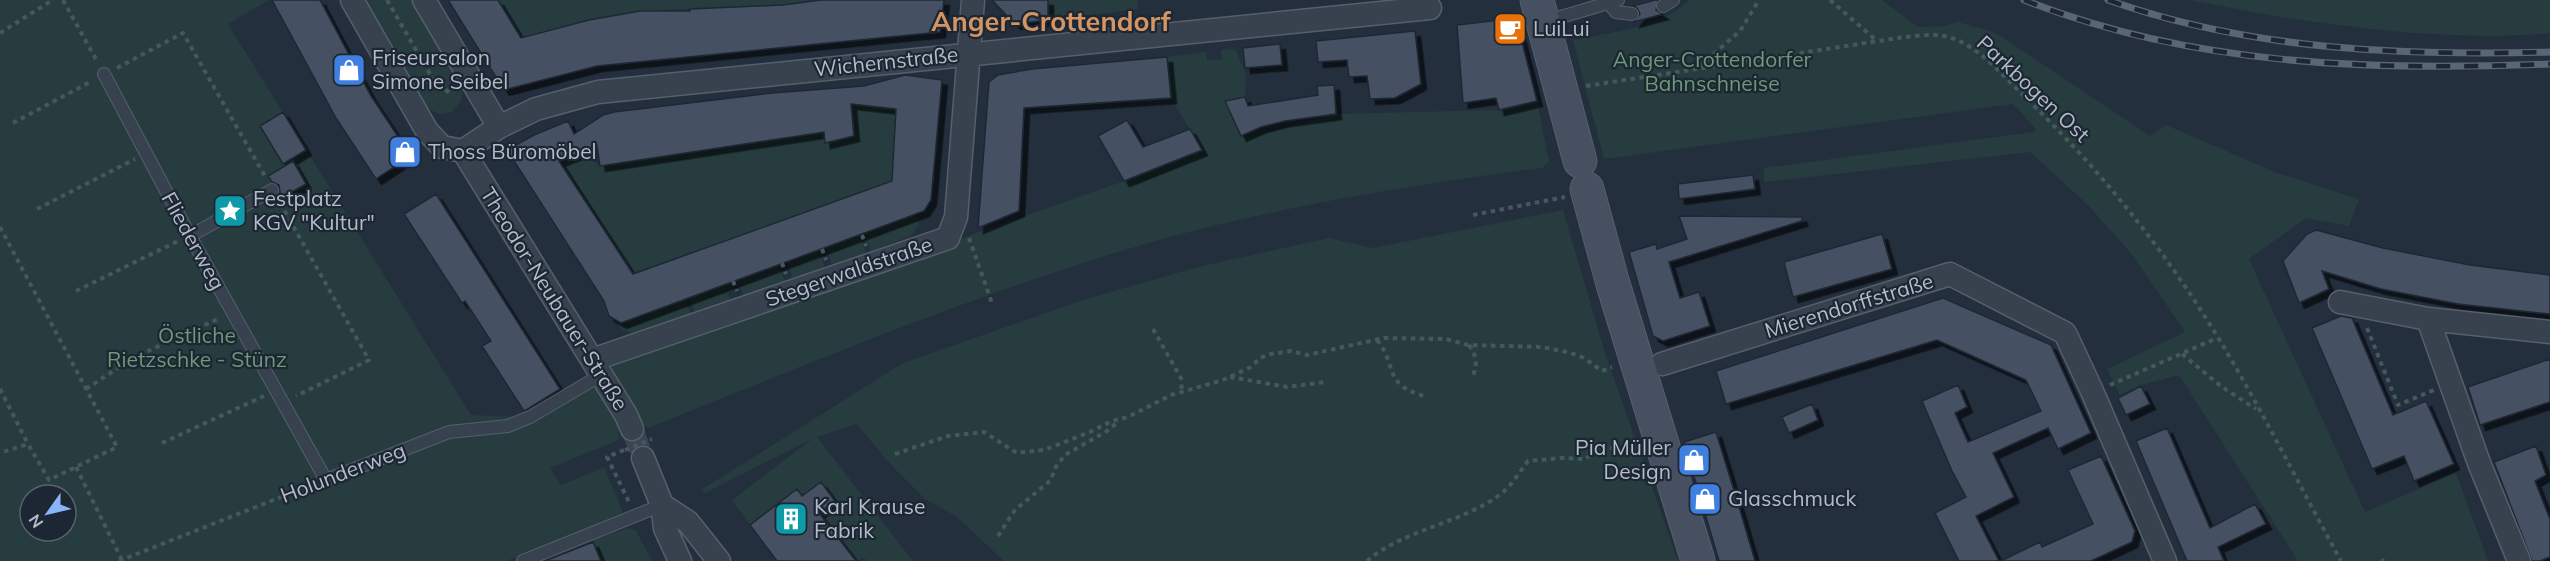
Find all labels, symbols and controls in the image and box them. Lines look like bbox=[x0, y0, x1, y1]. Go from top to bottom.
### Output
district label: Anger-Crottendorf bbox=[931, 4, 1172, 38]
cafe icon: LuiLui bbox=[1492, 11, 1528, 47]
place label: LuiLui bbox=[1533, 15, 1590, 41]
street label: Parkbogen Ost bbox=[1972, 29, 2095, 147]
street label: Wichernstraße bbox=[812, 41, 959, 82]
place label: Friseursalon Simone Seibel bbox=[372, 44, 508, 94]
park label: Anger-Crottendorfer Bahnschneise bbox=[1613, 46, 1812, 96]
shop icon: Friseursalon Simone Seibel bbox=[331, 52, 367, 88]
shop icon: Thoss Büromöbel bbox=[387, 134, 423, 170]
place label: Thoss Büromöbel bbox=[428, 138, 597, 164]
street label: Theodor-Neubauer-Straße bbox=[475, 182, 634, 415]
place label: Festplatz KGV "Kultur" bbox=[253, 185, 375, 235]
street label: Fliederweg bbox=[156, 187, 231, 294]
place icon: Festplatz KGV "Kultur" bbox=[212, 193, 248, 229]
street label: Stegerwaldstraße bbox=[762, 230, 936, 312]
street label: Mierendorffstraße bbox=[1761, 267, 1936, 343]
park label: Östliche Rietzschke - Stünz bbox=[107, 322, 287, 372]
place label: Pia Müller Design bbox=[1575, 434, 1671, 484]
street label: Holunderweg bbox=[276, 436, 409, 508]
shop icon: Pia Müller Design bbox=[1676, 442, 1712, 478]
shop icon: Glasschmuck bbox=[1687, 481, 1723, 517]
north arrow bbox=[18, 483, 78, 543]
place label: Glasschmuck bbox=[1728, 485, 1856, 511]
place label: Karl Krause Fabrik bbox=[814, 493, 925, 543]
building icon: Karl Krause Fabrik bbox=[773, 501, 809, 537]
text: N bbox=[24, 511, 47, 532]

